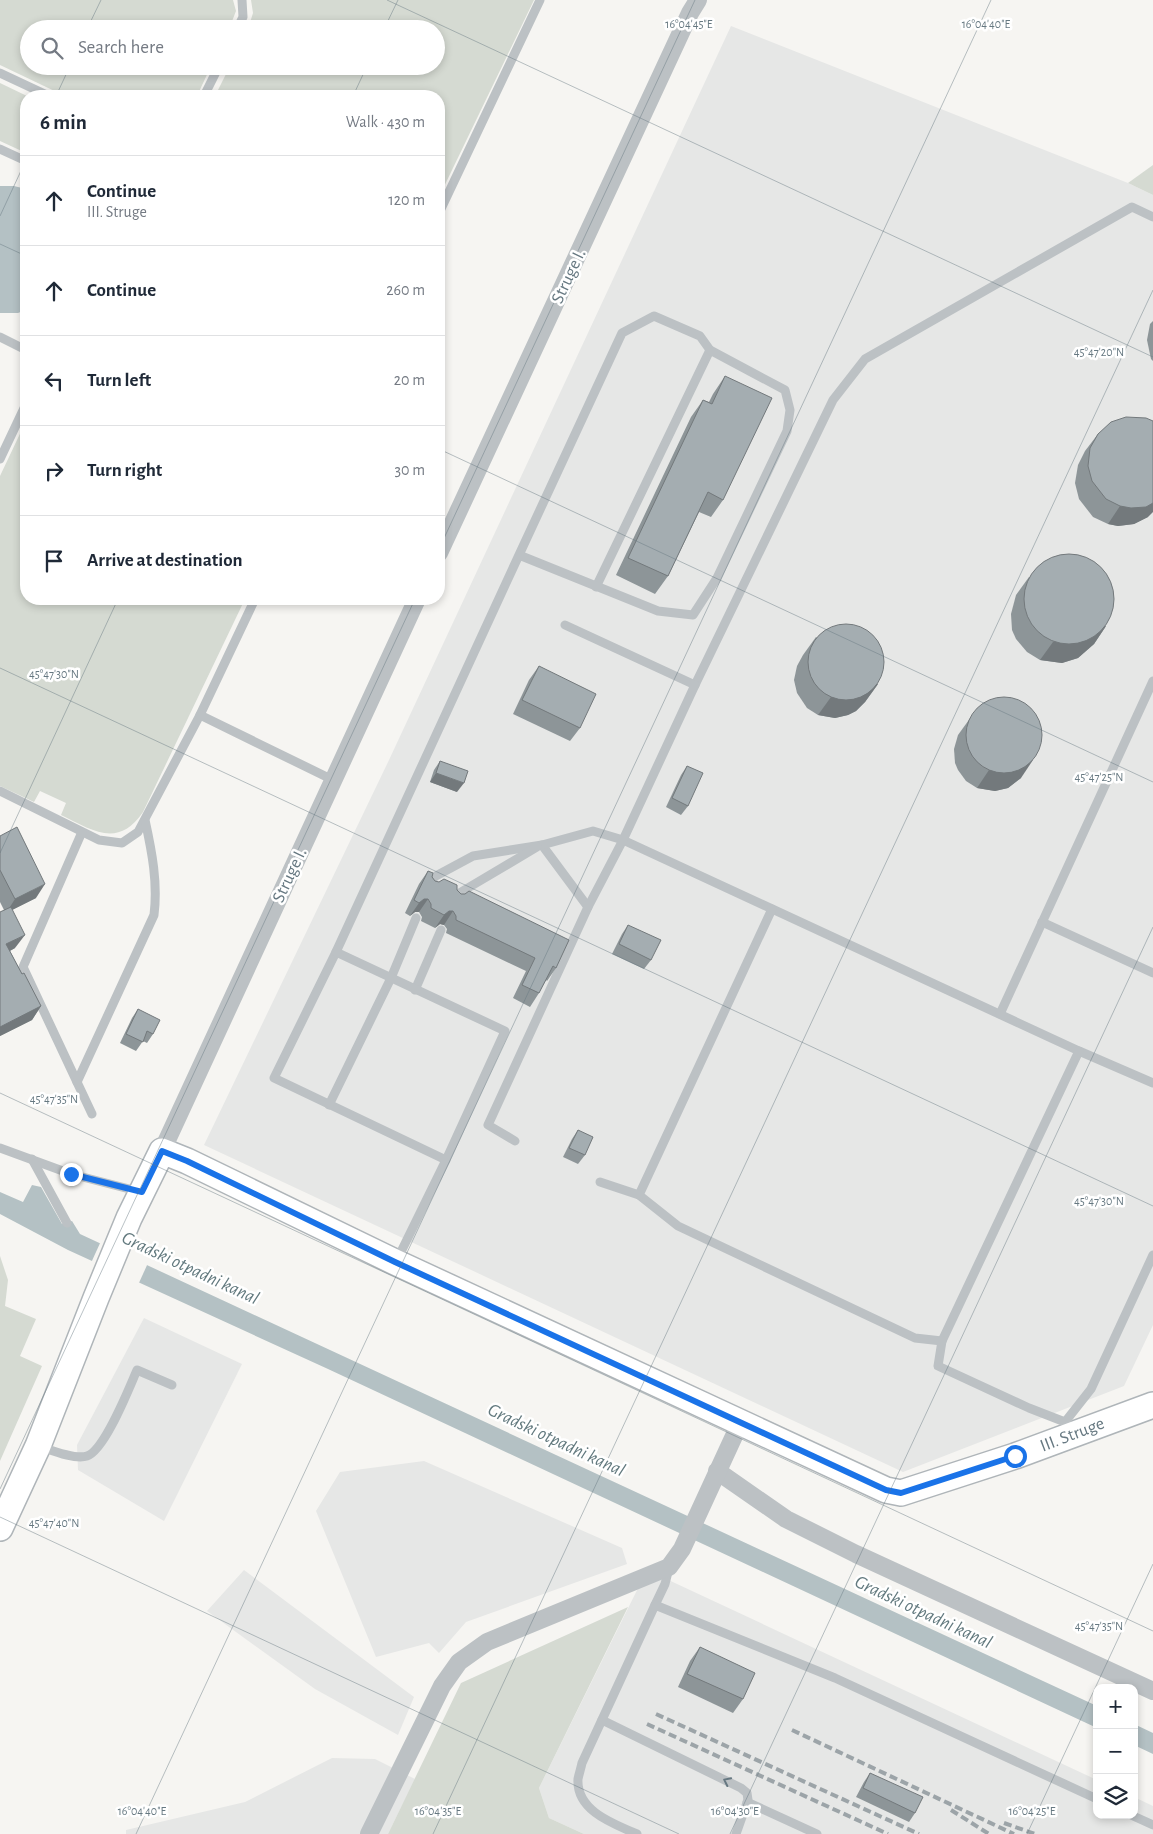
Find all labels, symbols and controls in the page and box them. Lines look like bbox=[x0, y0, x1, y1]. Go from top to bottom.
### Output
text: 16°04'45"E bbox=[665, 18, 713, 30]
text: 16°04'40"E bbox=[962, 18, 1011, 30]
search box bbox=[20, 20, 445, 75]
icon: search bbox=[38, 34, 66, 62]
text: Search here bbox=[78, 38, 164, 57]
text: 6 min bbox=[40, 112, 87, 133]
text: Walk · 430 m bbox=[346, 114, 425, 130]
text: Continue bbox=[87, 182, 156, 201]
icon: ahead bbox=[40, 187, 68, 215]
text: 120 m bbox=[388, 192, 425, 208]
text: III. Struge bbox=[87, 204, 147, 220]
street label: Struge I. bbox=[549, 246, 589, 306]
icon: ahead bbox=[40, 277, 68, 305]
text: Continue bbox=[87, 281, 156, 300]
text: 260 m bbox=[386, 282, 425, 298]
text: 45°47'20"N bbox=[1074, 346, 1124, 358]
icon: left bbox=[40, 367, 68, 395]
text: Turn left bbox=[87, 371, 151, 390]
text: 20 m bbox=[394, 372, 425, 388]
icon: right bbox=[40, 457, 68, 485]
text: Turn right bbox=[87, 461, 162, 480]
text: 30 m bbox=[395, 462, 425, 478]
icon: arrive bbox=[40, 547, 68, 575]
text: Arrive at destination bbox=[87, 551, 243, 570]
text: 45°47'30"N bbox=[29, 668, 79, 680]
text: 45°47'25"N bbox=[1074, 771, 1124, 783]
street label: Struge I. bbox=[270, 845, 310, 905]
text: 45°47'35"N bbox=[30, 1093, 78, 1105]
route end bbox=[60, 1163, 83, 1186]
text: 45°47'30"N bbox=[1074, 1195, 1124, 1207]
water label: Gradski otpadni kanal bbox=[119, 1228, 262, 1309]
water label: Gradski otpadni kanal bbox=[485, 1400, 628, 1481]
street label: III. Struge bbox=[1038, 1414, 1107, 1455]
route start bbox=[1004, 1445, 1027, 1468]
text: 45°47'40"N bbox=[29, 1517, 79, 1529]
water label: Gradski otpadni kanal bbox=[852, 1572, 995, 1653]
text: 45°47'35"N bbox=[1075, 1620, 1123, 1632]
map controls bbox=[1093, 1684, 1138, 1819]
button: + bbox=[1093, 1684, 1138, 1729]
button: − bbox=[1093, 1729, 1138, 1774]
button: layers bbox=[1093, 1774, 1138, 1819]
one-way arrow bbox=[723, 1777, 732, 1787]
text: 16°04'40"E bbox=[118, 1805, 167, 1817]
text: 16°04'35"E bbox=[415, 1805, 461, 1817]
text: 16°04'30"E bbox=[711, 1805, 759, 1817]
text: 16°04'25"E bbox=[1008, 1805, 1056, 1817]

